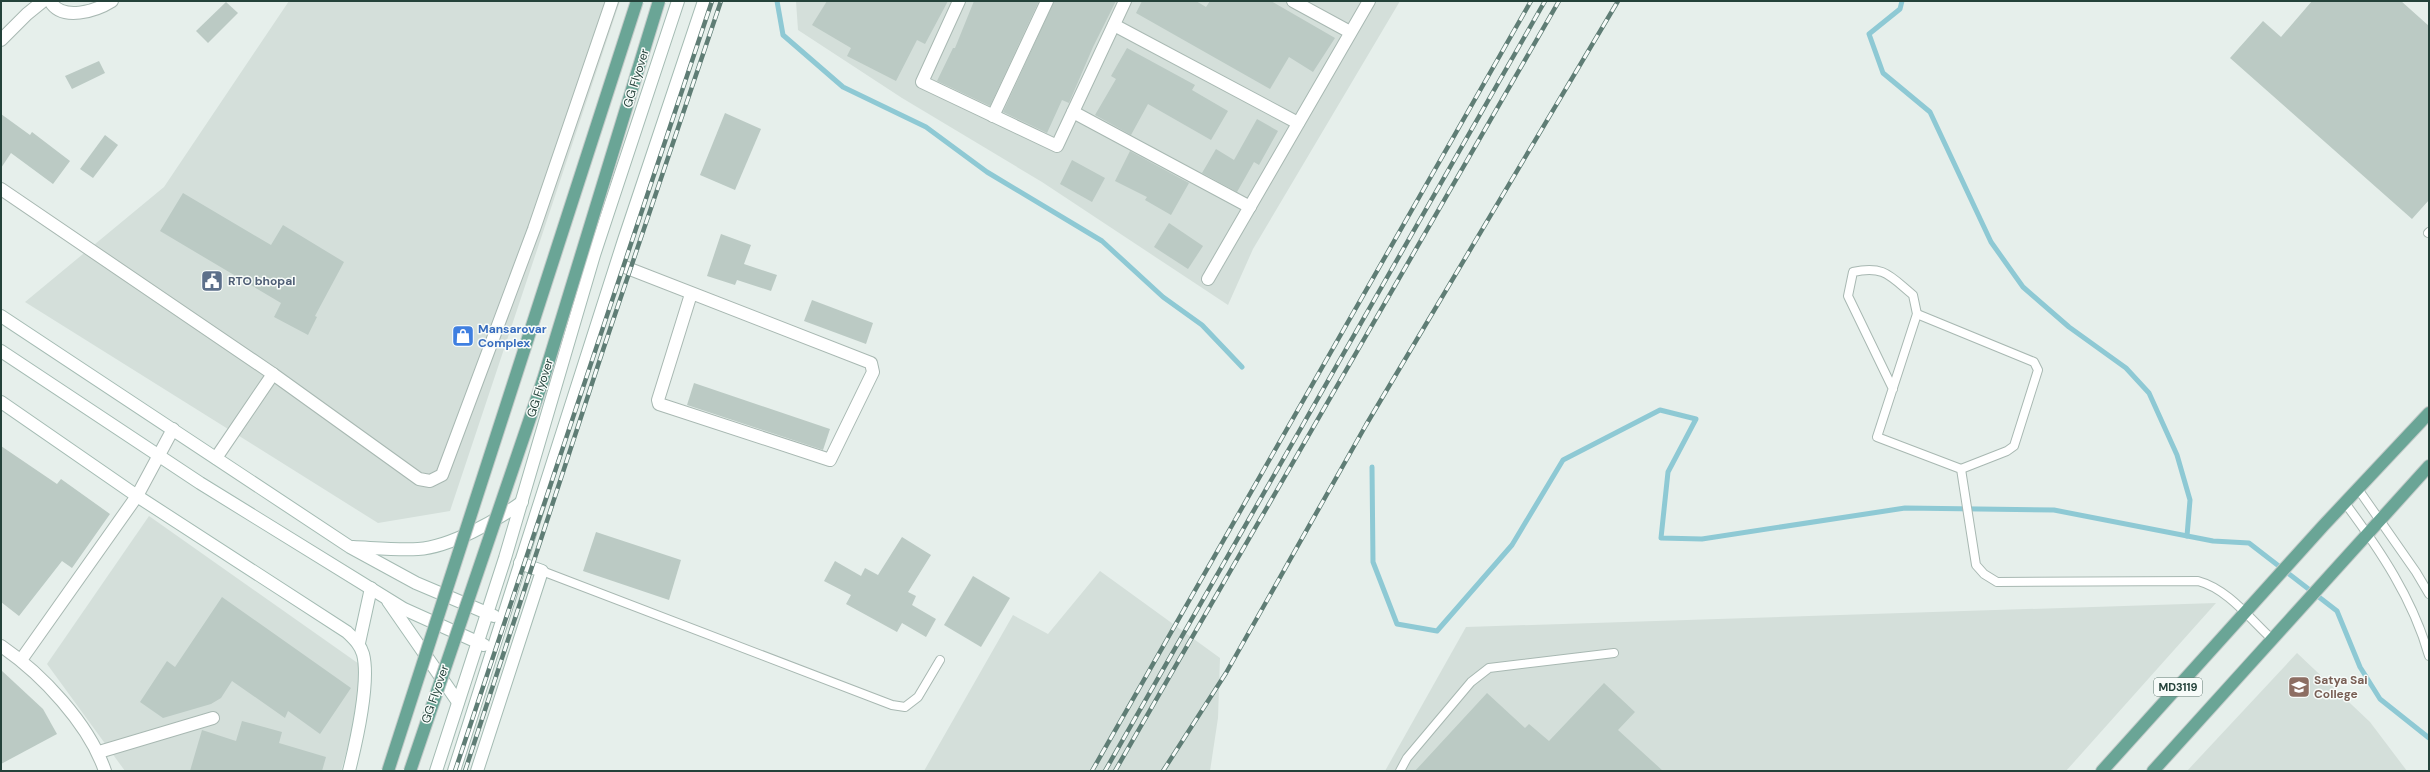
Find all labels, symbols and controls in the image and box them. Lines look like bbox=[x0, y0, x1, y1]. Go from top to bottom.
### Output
street label: GG Flyover bbox=[619, 46, 653, 109]
public building icon: RTO bhopal bbox=[199, 268, 225, 294]
place label: RTO bhopal bbox=[228, 273, 295, 289]
place label: Mansarovar Complex bbox=[478, 321, 547, 351]
shop icon: Mansarovar Complex bbox=[450, 323, 476, 349]
street label: GG Flyover bbox=[523, 356, 557, 419]
street label: GG Flyover bbox=[418, 662, 453, 725]
place label: Satya Sai College bbox=[2314, 672, 2368, 702]
school or university icon: Satya Sai College bbox=[2286, 674, 2312, 700]
road number: MD3119 bbox=[2154, 678, 2202, 696]

